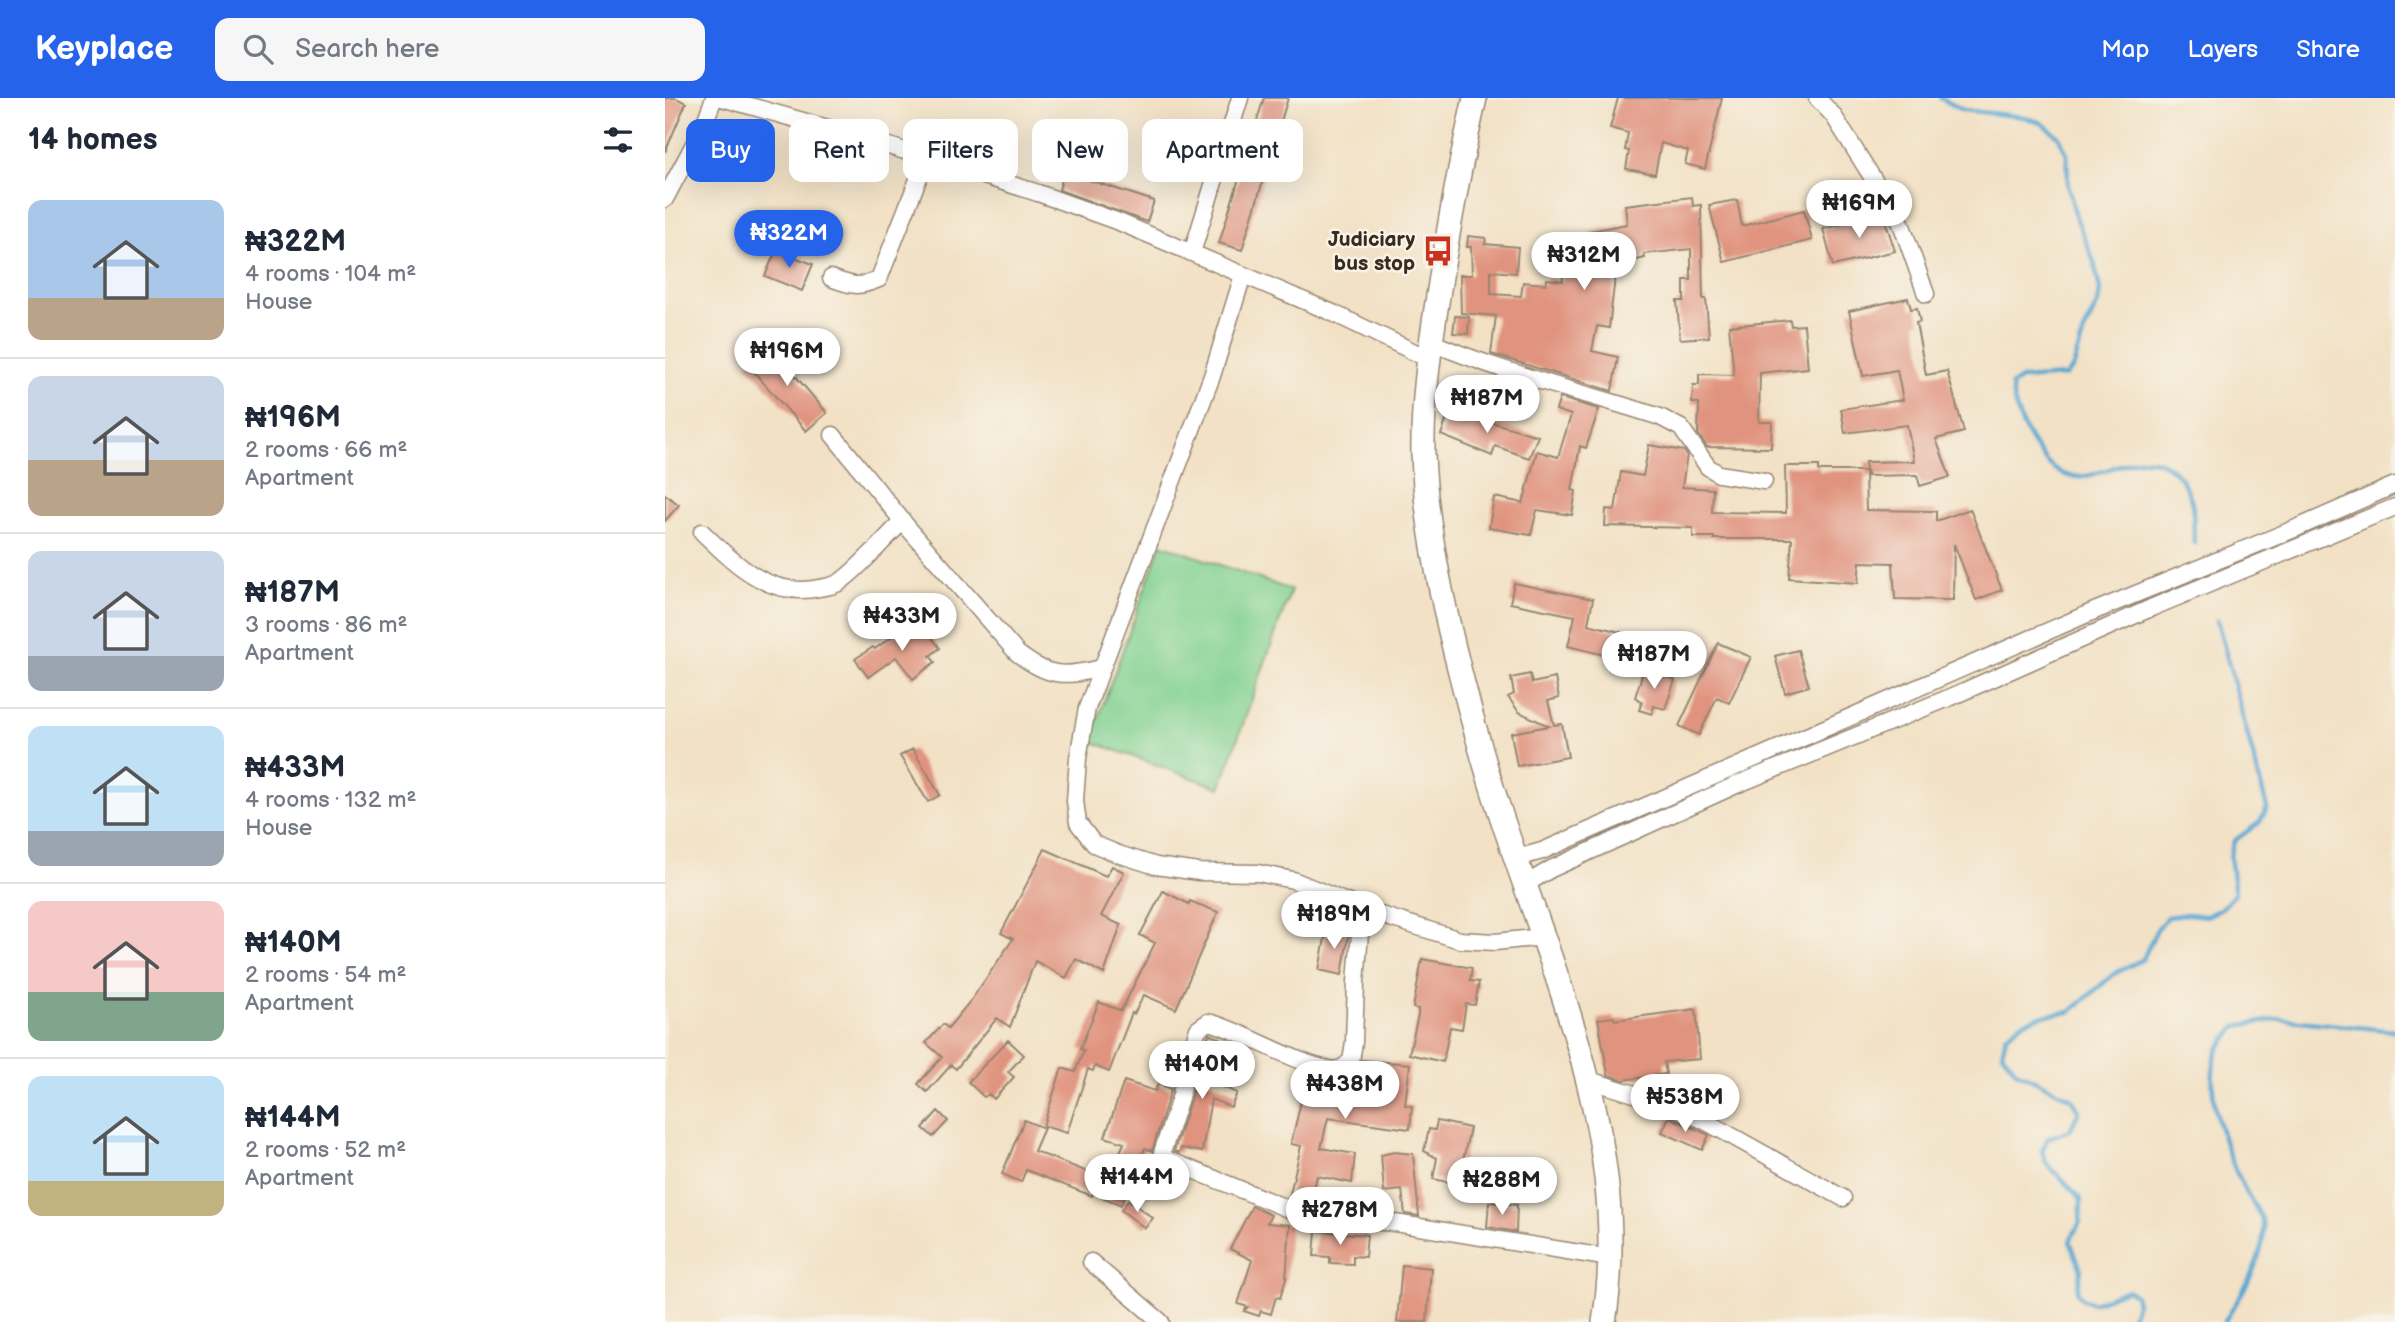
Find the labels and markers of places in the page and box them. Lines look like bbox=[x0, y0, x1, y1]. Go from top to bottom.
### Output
pin: ₦169M bbox=[1810, 180, 1908, 240]
pin: ₦322M bbox=[740, 211, 838, 270]
place label: Judiciary bus stop bbox=[1328, 227, 1415, 276]
pin: ₦312M bbox=[1535, 232, 1633, 292]
bus stop icon: Judiciary bus stop bbox=[1421, 234, 1455, 268]
pin: ₦196M bbox=[738, 328, 836, 388]
pin: ₦187M bbox=[1438, 376, 1536, 435]
pin: ₦433M bbox=[853, 594, 951, 653]
pin: ₦187M bbox=[1605, 632, 1703, 691]
pin: ₦189M bbox=[1285, 892, 1383, 951]
pin: ₦140M bbox=[1153, 1042, 1251, 1101]
pin: ₦438M bbox=[1296, 1062, 1394, 1121]
pin: ₦538M bbox=[1636, 1074, 1734, 1134]
pin: ₦144M bbox=[1088, 1154, 1186, 1214]
pin: ₦288M bbox=[1453, 1158, 1551, 1217]
pin: ₦278M bbox=[1291, 1188, 1389, 1247]

